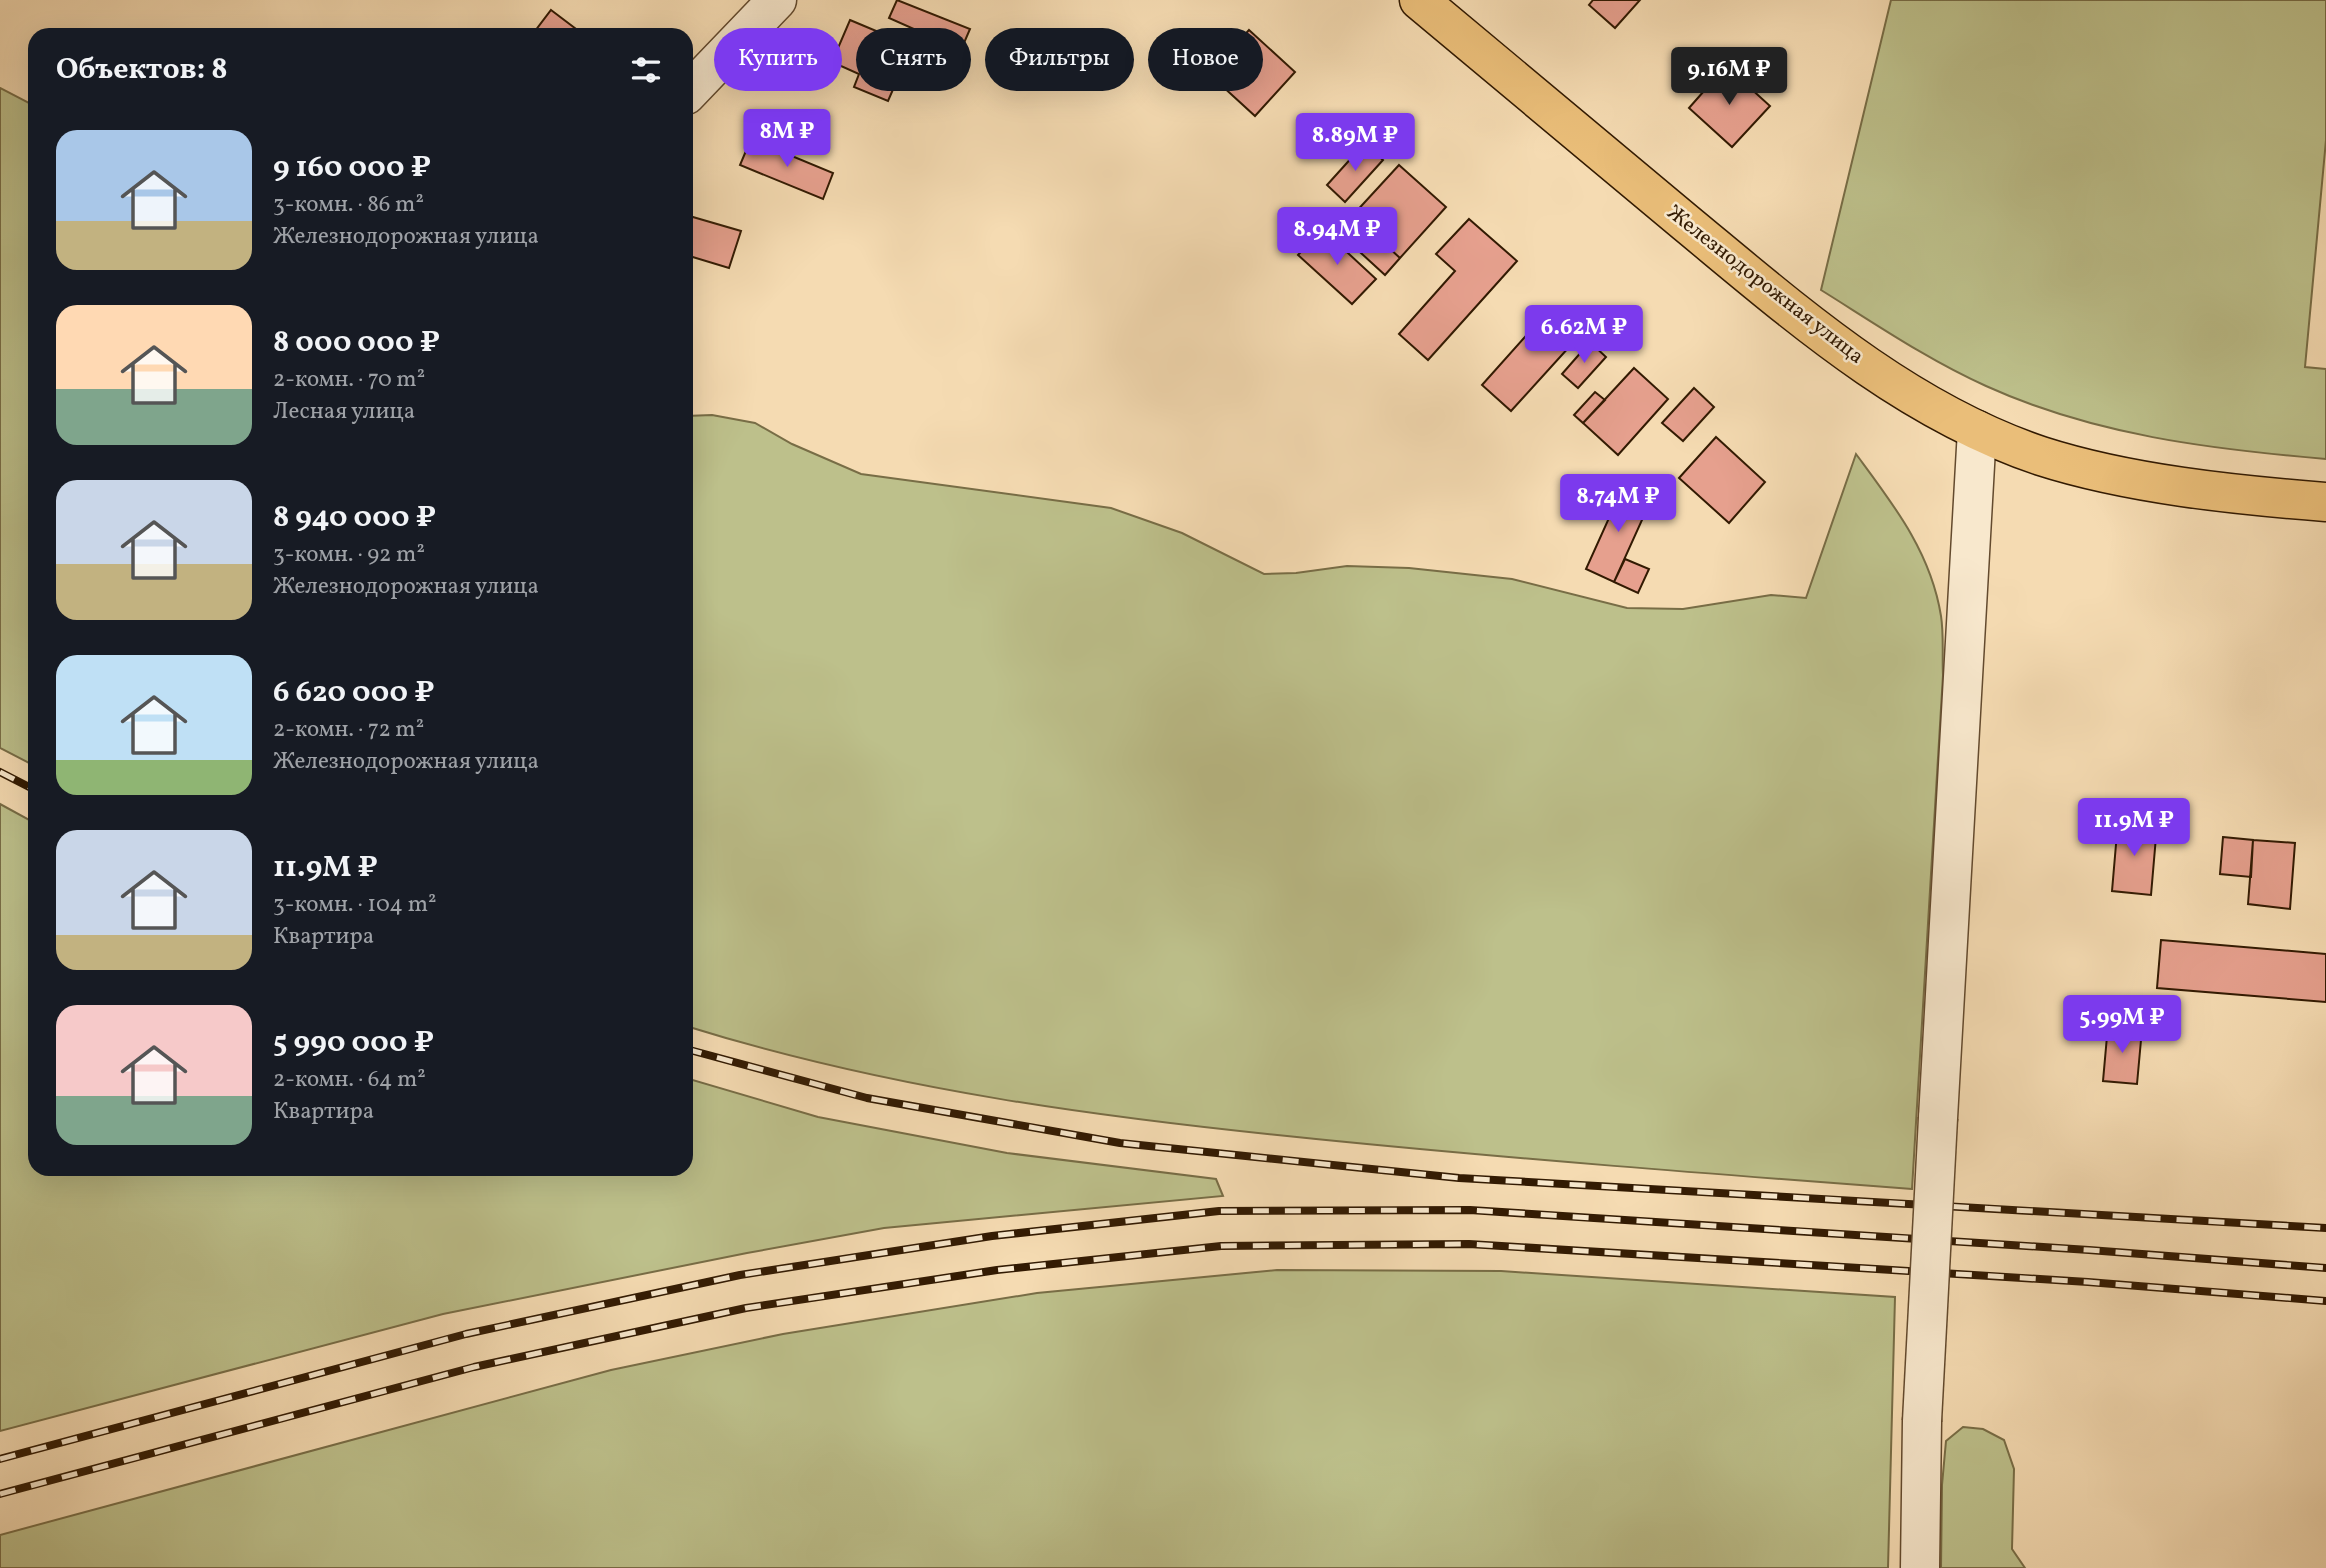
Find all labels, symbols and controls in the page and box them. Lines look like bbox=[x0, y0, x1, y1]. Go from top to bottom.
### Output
chip: Купить bbox=[714, 28, 842, 91]
chip: Снять bbox=[856, 28, 971, 91]
chip: Фильтры bbox=[985, 28, 1134, 91]
chip: Новое bbox=[1148, 28, 1263, 91]
pin: 9.16M ₽ bbox=[1664, 48, 1794, 107]
text: Объектов: 8 bbox=[56, 49, 228, 91]
icon: filters bbox=[627, 51, 665, 89]
text: 9.16M ₽ bbox=[1687, 54, 1771, 86]
pin: 8M ₽ bbox=[746, 110, 828, 169]
pin: 8.89M ₽ bbox=[1290, 114, 1420, 173]
text: 8M ₽ bbox=[759, 116, 815, 148]
text: 8.89M ₽ bbox=[1312, 120, 1398, 152]
text: 9 160 000 ₽ bbox=[273, 147, 431, 189]
icon: home bbox=[112, 158, 196, 242]
text: 3-комн. · 86 m² bbox=[273, 189, 424, 221]
street label: Железнодорожная улица bbox=[1660, 199, 1870, 371]
pin: 8.94M ₽ bbox=[1272, 208, 1402, 267]
text: 8.94M ₽ bbox=[1293, 214, 1381, 246]
text: Железнодорожная улица bbox=[273, 221, 539, 253]
pin: 6.62M ₽ bbox=[1519, 306, 1649, 365]
text: 6.62M ₽ bbox=[1541, 312, 1627, 344]
text: 8 000 000 ₽ bbox=[273, 322, 440, 364]
icon: home bbox=[112, 333, 196, 417]
text: 2-комн. · 70 m² bbox=[273, 364, 425, 396]
text: Лесная улица bbox=[273, 396, 415, 428]
pin: 8.74M ₽ bbox=[1553, 475, 1683, 534]
text: 8.74M ₽ bbox=[1576, 481, 1660, 513]
text: 8 940 000 ₽ bbox=[273, 497, 436, 539]
icon: home bbox=[112, 508, 196, 592]
text: 3-комн. · 92 m² bbox=[273, 539, 425, 571]
text: Железнодорожная улица bbox=[273, 571, 539, 603]
text: 6 620 000 ₽ bbox=[273, 672, 434, 714]
icon: home bbox=[112, 683, 196, 767]
text: 2-комн. · 72 m² bbox=[273, 714, 424, 746]
text: Железнодорожная улица bbox=[273, 746, 539, 778]
pin: 11.9M ₽ bbox=[2069, 798, 2199, 858]
text: 11.9M ₽ bbox=[2094, 805, 2174, 837]
text: 11.9M ₽ bbox=[273, 847, 378, 889]
icon: home bbox=[112, 858, 196, 942]
text: 3-комн. · 104 m² bbox=[273, 889, 437, 921]
text: Квартира bbox=[273, 921, 374, 953]
pin: 5.99M ₽ bbox=[2057, 996, 2187, 1055]
text: 5.99M ₽ bbox=[2079, 1002, 2165, 1034]
text: 5 990 000 ₽ bbox=[273, 1022, 434, 1064]
icon: home bbox=[112, 1033, 196, 1117]
text: 2-комн. · 64 m² bbox=[273, 1064, 426, 1096]
text: Квартира bbox=[273, 1096, 374, 1128]

